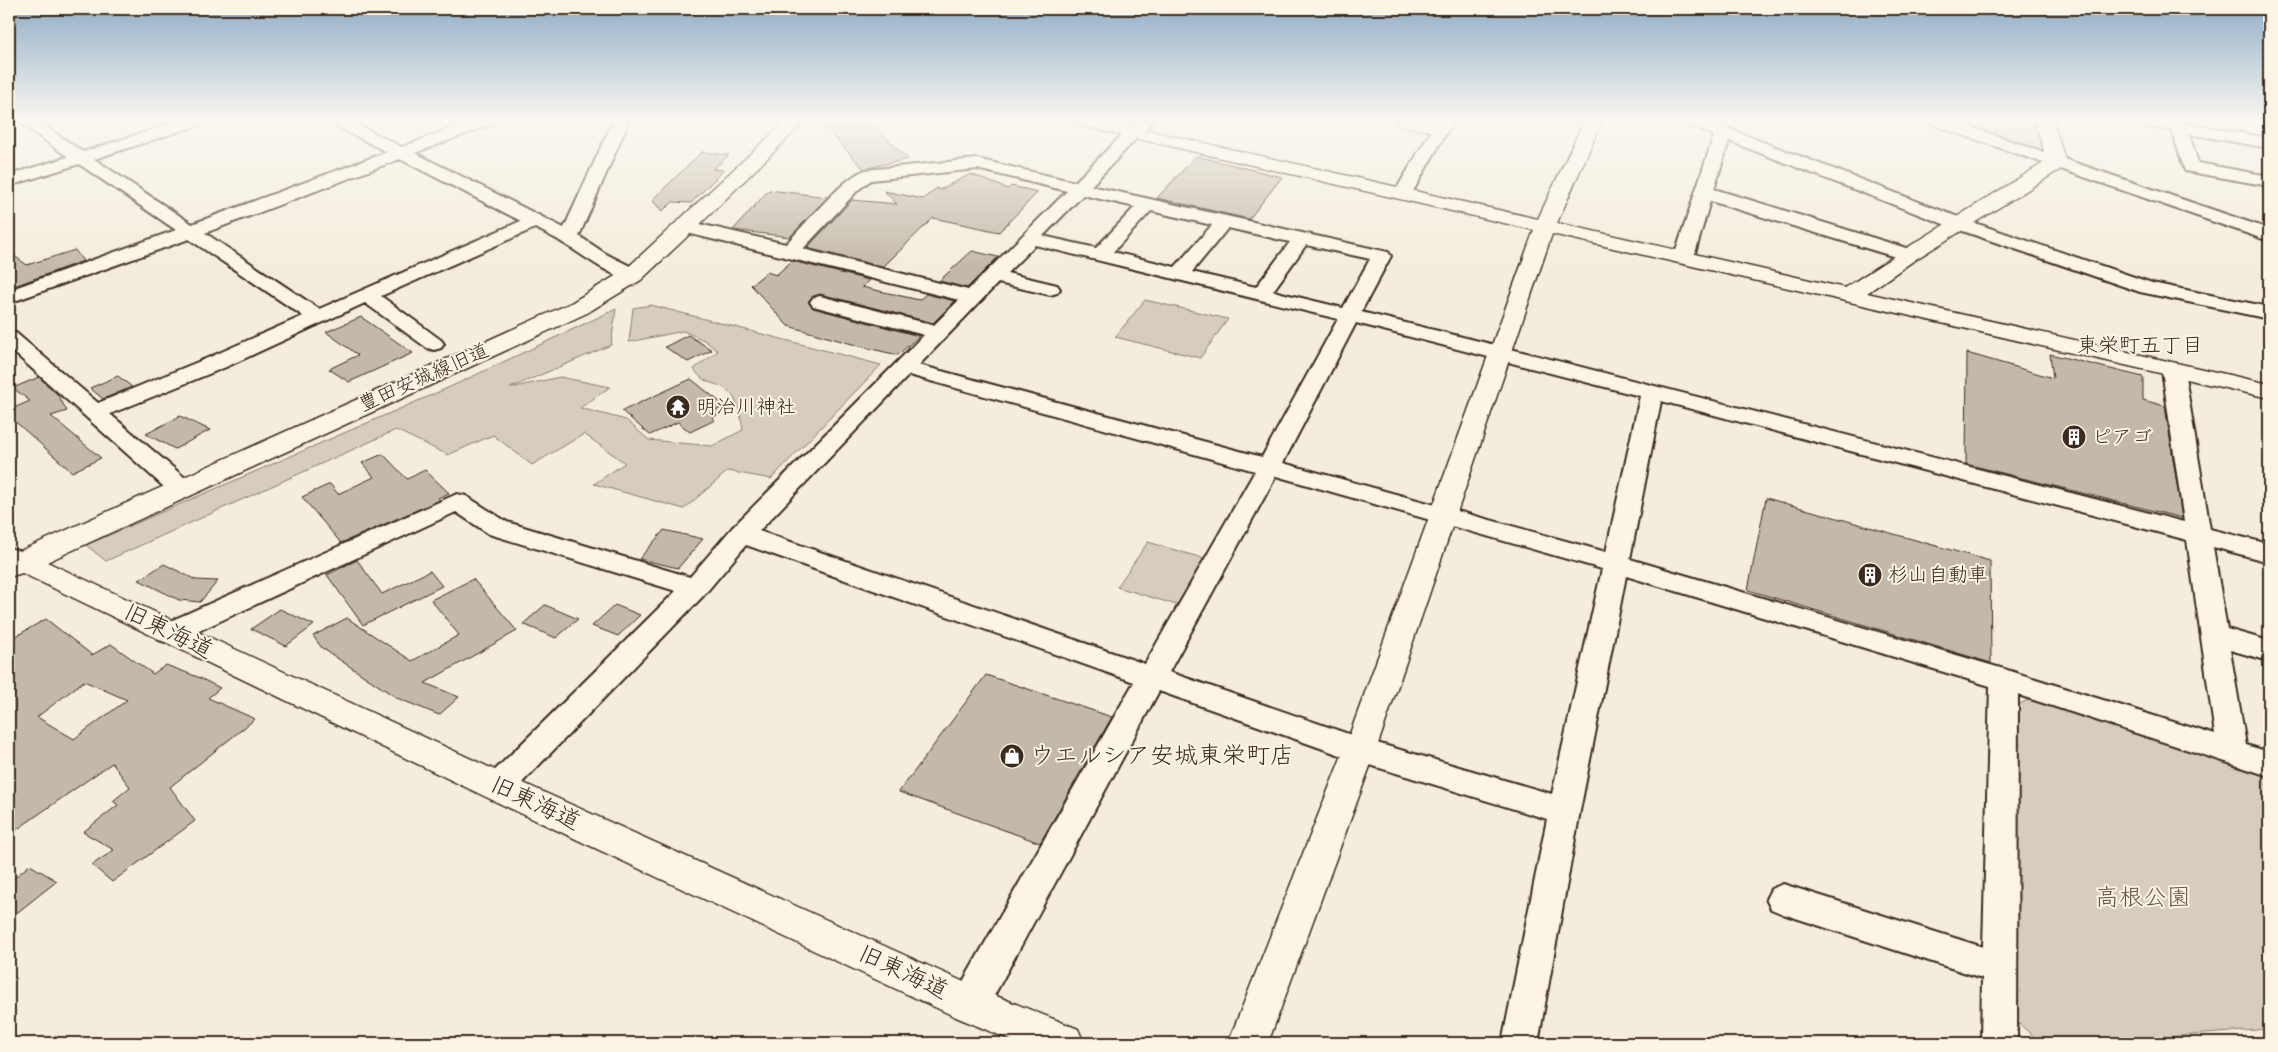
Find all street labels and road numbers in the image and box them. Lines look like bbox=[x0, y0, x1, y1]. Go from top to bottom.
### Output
street label: 豊田安城線旧道 bbox=[355, 337, 493, 419]
street label: 旧東海道 bbox=[118, 597, 218, 667]
street label: 旧東海道 bbox=[485, 770, 585, 838]
street label: 旧東海道 bbox=[853, 939, 953, 1007]

